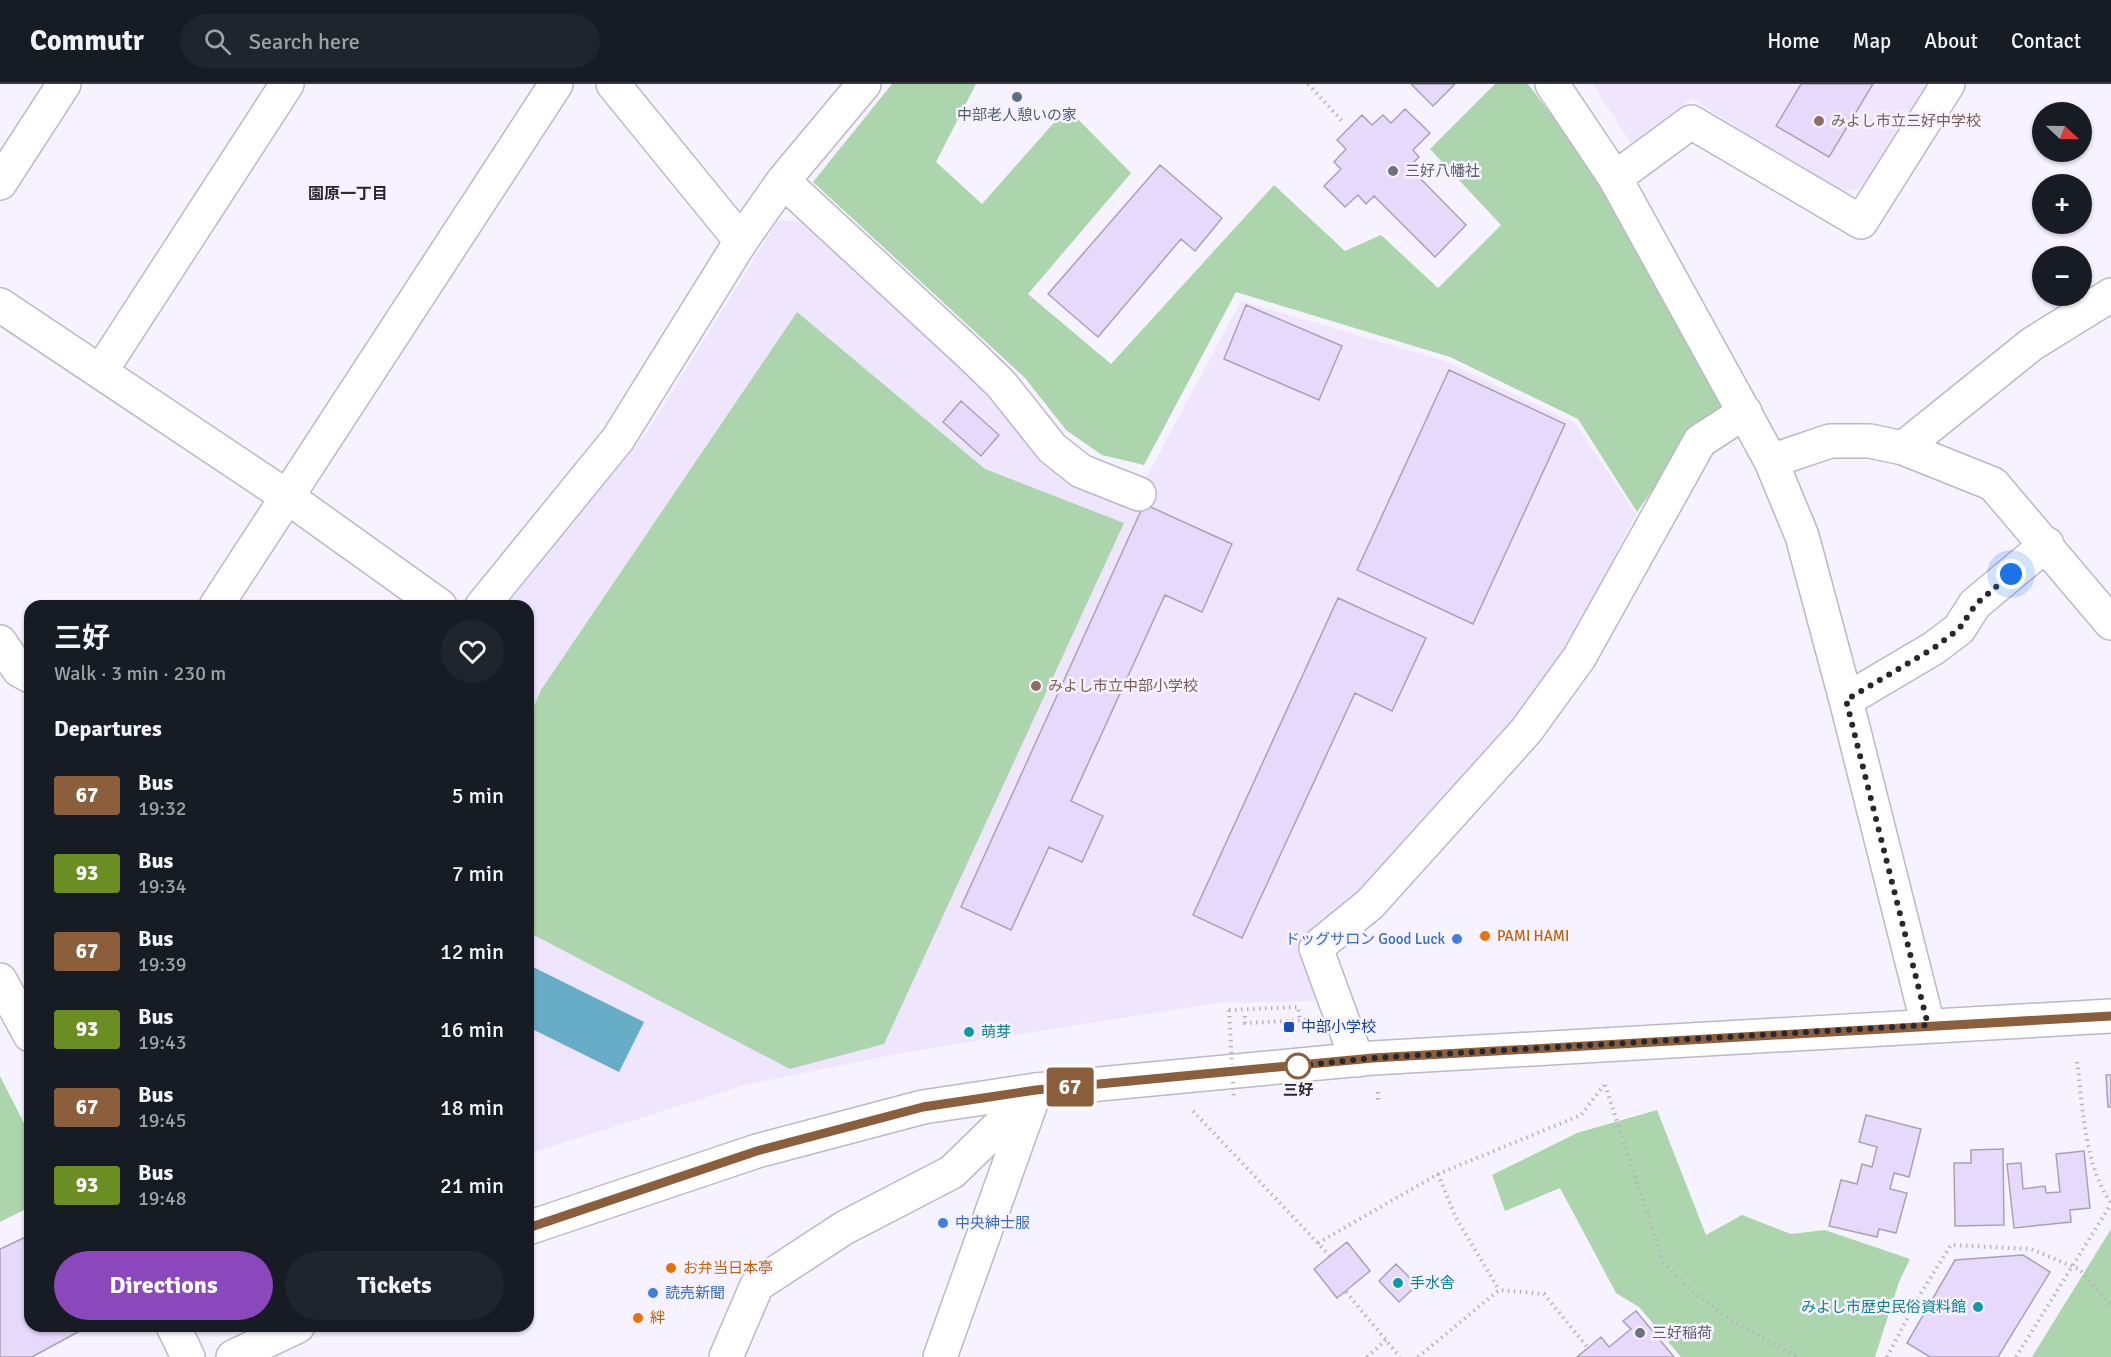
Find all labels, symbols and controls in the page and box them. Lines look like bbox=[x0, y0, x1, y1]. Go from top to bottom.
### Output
search box bbox=[180, 14, 600, 68]
text: Commutr bbox=[30, 24, 144, 58]
icon: search bbox=[201, 25, 234, 58]
text: Search here bbox=[249, 28, 360, 55]
text: Home bbox=[1767, 28, 1820, 54]
text: Map bbox=[1853, 28, 1891, 54]
text: About bbox=[1924, 28, 1978, 54]
text: Contact bbox=[2011, 28, 2081, 54]
marker: 中部老人憩いの家 bbox=[1010, 90, 1024, 104]
north arrow bbox=[2032, 102, 2092, 162]
map controls bbox=[2032, 102, 2092, 306]
place label: 中部老人憩いの家 bbox=[957, 106, 1077, 124]
place label: みよし市立三好中学校 bbox=[1831, 112, 1981, 130]
marker: みよし市立三好中学校 bbox=[1812, 114, 1826, 128]
place label: 三好八幡社 bbox=[1405, 162, 1480, 180]
marker: 三好八幡社 bbox=[1386, 164, 1400, 178]
button: + bbox=[2032, 174, 2092, 234]
district label: 園原一丁目 bbox=[308, 184, 388, 204]
button: − bbox=[2032, 246, 2092, 306]
your location bbox=[1996, 559, 2026, 589]
button: heart bbox=[441, 620, 504, 683]
text: 三好 bbox=[54, 621, 110, 655]
text: Walk · 3 min · 230 m bbox=[54, 661, 226, 686]
place label: みよし市立中部小学校 bbox=[1048, 677, 1198, 695]
marker: みよし市立中部小学校 bbox=[1029, 679, 1043, 693]
text: Departures bbox=[54, 715, 162, 742]
text: Bus bbox=[138, 769, 173, 796]
text: 67 bbox=[76, 782, 98, 808]
text: 5 min bbox=[452, 782, 504, 809]
text: 19:32 bbox=[138, 796, 187, 821]
text: Bus bbox=[138, 847, 173, 874]
text: 93 bbox=[76, 860, 98, 886]
text: 7 min bbox=[452, 860, 504, 887]
text: 19:34 bbox=[138, 874, 187, 899]
text: Bus bbox=[138, 925, 173, 952]
place label: PAMI HAMI bbox=[1497, 927, 1569, 945]
marker: PAMI HAMI bbox=[1478, 929, 1492, 943]
place label: ドッグサロン Good Luck bbox=[1285, 930, 1445, 948]
marker: ドッグサロン Good Luck bbox=[1450, 932, 1464, 946]
text: 67 bbox=[76, 938, 98, 964]
text: 12 min bbox=[440, 938, 504, 965]
text: 19:39 bbox=[138, 952, 187, 977]
text: Bus bbox=[138, 1003, 173, 1030]
text: 93 bbox=[76, 1016, 98, 1042]
text: 16 min bbox=[440, 1016, 504, 1043]
place label: 中部小学校 bbox=[1301, 1018, 1376, 1036]
marker: 中部小学校 bbox=[1282, 1020, 1296, 1034]
place label: 萌芽 bbox=[981, 1023, 1011, 1041]
marker: 萌芽 bbox=[962, 1025, 976, 1039]
text: 19:43 bbox=[138, 1030, 187, 1055]
marker: 三好 bbox=[1285, 1053, 1311, 1079]
line badge: 67 bbox=[1043, 1068, 1097, 1106]
text: 67 bbox=[1059, 1074, 1081, 1100]
text: Bus bbox=[138, 1081, 173, 1108]
place label: 三好 bbox=[1283, 1081, 1313, 1099]
text: 67 bbox=[76, 1094, 98, 1120]
text: 18 min bbox=[440, 1094, 504, 1121]
text: 19:45 bbox=[138, 1108, 187, 1133]
text: Bus bbox=[138, 1159, 173, 1186]
text: 93 bbox=[76, 1172, 98, 1198]
text: 21 min bbox=[440, 1172, 504, 1199]
text: 19:48 bbox=[138, 1186, 187, 1211]
place label: 中央紳士服 bbox=[955, 1214, 1030, 1232]
marker: 中央紳士服 bbox=[936, 1216, 950, 1230]
button: Directions bbox=[54, 1251, 273, 1320]
button: Tickets bbox=[285, 1251, 504, 1320]
place label: お弁当日本亭 bbox=[683, 1259, 773, 1277]
marker: お弁当日本亭 bbox=[664, 1261, 678, 1275]
place label: 手水舎 bbox=[1410, 1274, 1455, 1292]
marker: 手水舎 bbox=[1391, 1276, 1405, 1290]
place label: 読売新聞 bbox=[665, 1284, 725, 1302]
marker: 読売新聞 bbox=[646, 1286, 660, 1300]
place label: みよし市歴史民俗資料館 bbox=[1801, 1298, 1966, 1316]
marker: みよし市歴史民俗資料館 bbox=[1971, 1300, 1985, 1314]
place label: 絆 bbox=[650, 1309, 665, 1327]
marker: 絆 bbox=[631, 1311, 645, 1325]
place label: 三好稲荷 bbox=[1652, 1324, 1712, 1342]
marker: 三好稲荷 bbox=[1633, 1326, 1647, 1340]

